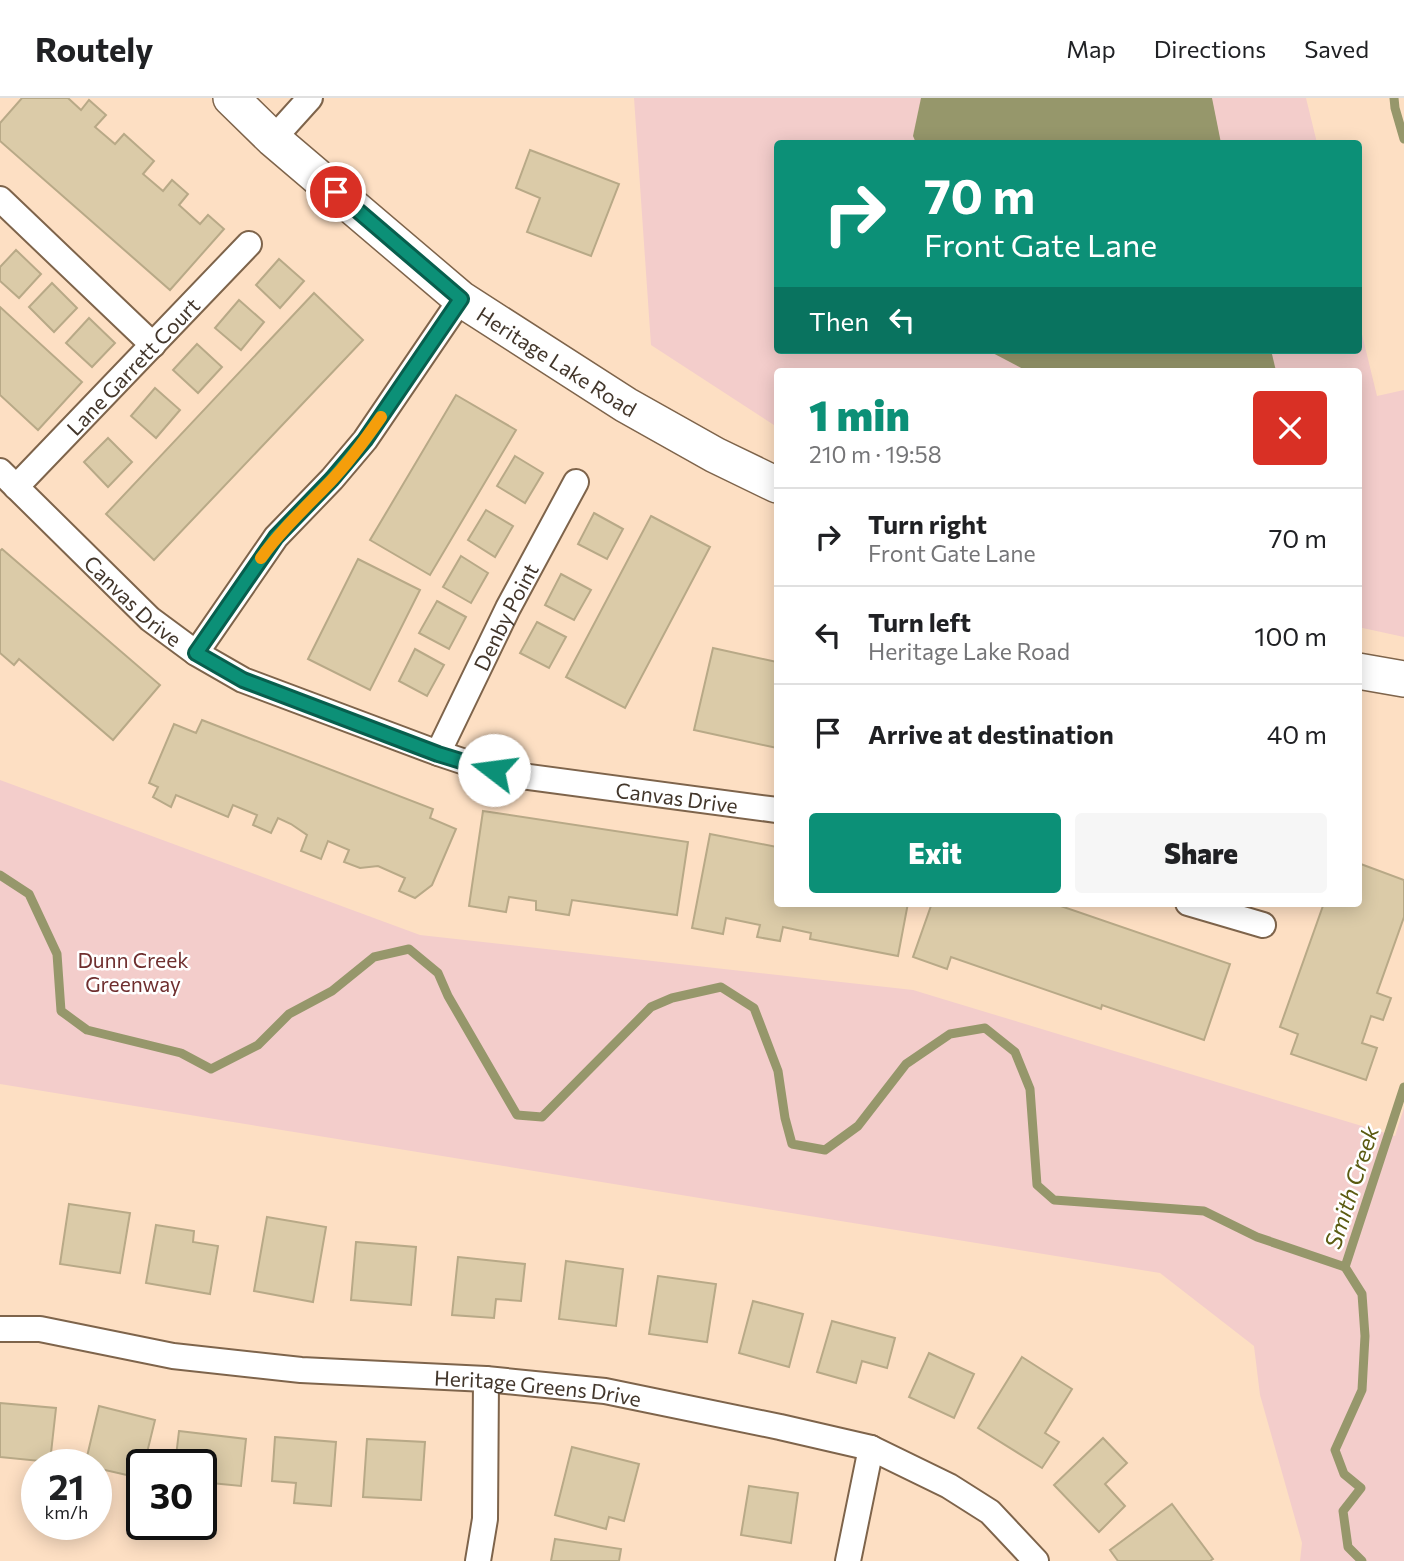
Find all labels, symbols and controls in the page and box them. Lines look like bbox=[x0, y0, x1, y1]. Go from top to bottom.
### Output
text: Routely bbox=[35, 28, 153, 69]
text: Map bbox=[1066, 34, 1116, 63]
text: Directions bbox=[1154, 34, 1266, 63]
text: Saved bbox=[1304, 34, 1369, 63]
pin bbox=[306, 162, 366, 222]
text: 70 m bbox=[924, 164, 1035, 224]
icon: right bbox=[809, 168, 900, 259]
icon: arrive bbox=[317, 173, 355, 211]
text: Front Gate Lane bbox=[924, 224, 1157, 264]
street label: Lane Garrett Court bbox=[61, 292, 204, 440]
street label: Heritage Lake Road bbox=[473, 300, 641, 421]
icon: left bbox=[883, 301, 921, 339]
text: Then bbox=[809, 305, 869, 336]
text: 1 min bbox=[809, 388, 910, 440]
button: close bbox=[1253, 391, 1327, 465]
text: 210 m · 19:58 bbox=[809, 440, 942, 468]
text: Turn right bbox=[868, 508, 987, 539]
icon: right bbox=[809, 518, 847, 556]
text: 70 m bbox=[1269, 522, 1327, 553]
text: Front Gate Lane bbox=[868, 539, 1036, 567]
street label: Canvas Drive bbox=[80, 550, 187, 651]
street label: Denby Point bbox=[467, 558, 543, 674]
text: Turn left bbox=[868, 606, 971, 637]
icon: left bbox=[809, 616, 847, 654]
text: 100 m bbox=[1254, 620, 1327, 651]
text: Heritage Lake Road bbox=[868, 637, 1070, 665]
icon: arrive bbox=[809, 714, 847, 752]
text: Arrive at destination bbox=[868, 718, 1114, 749]
text: 40 m bbox=[1267, 718, 1327, 749]
position arrow bbox=[457, 733, 531, 807]
street label: Canvas Drive bbox=[614, 776, 740, 817]
button: Exit bbox=[809, 813, 1061, 893]
button: Share bbox=[1075, 813, 1327, 893]
park label: Dunn Creek Greenway bbox=[77, 947, 189, 996]
water label: Smith Creek bbox=[1318, 1121, 1384, 1252]
street label: Heritage Greens Drive bbox=[434, 1364, 644, 1411]
speed limit sign: 30 bbox=[126, 1449, 217, 1540]
text: 21 bbox=[49, 1464, 84, 1507]
text: km/h bbox=[45, 1501, 88, 1523]

